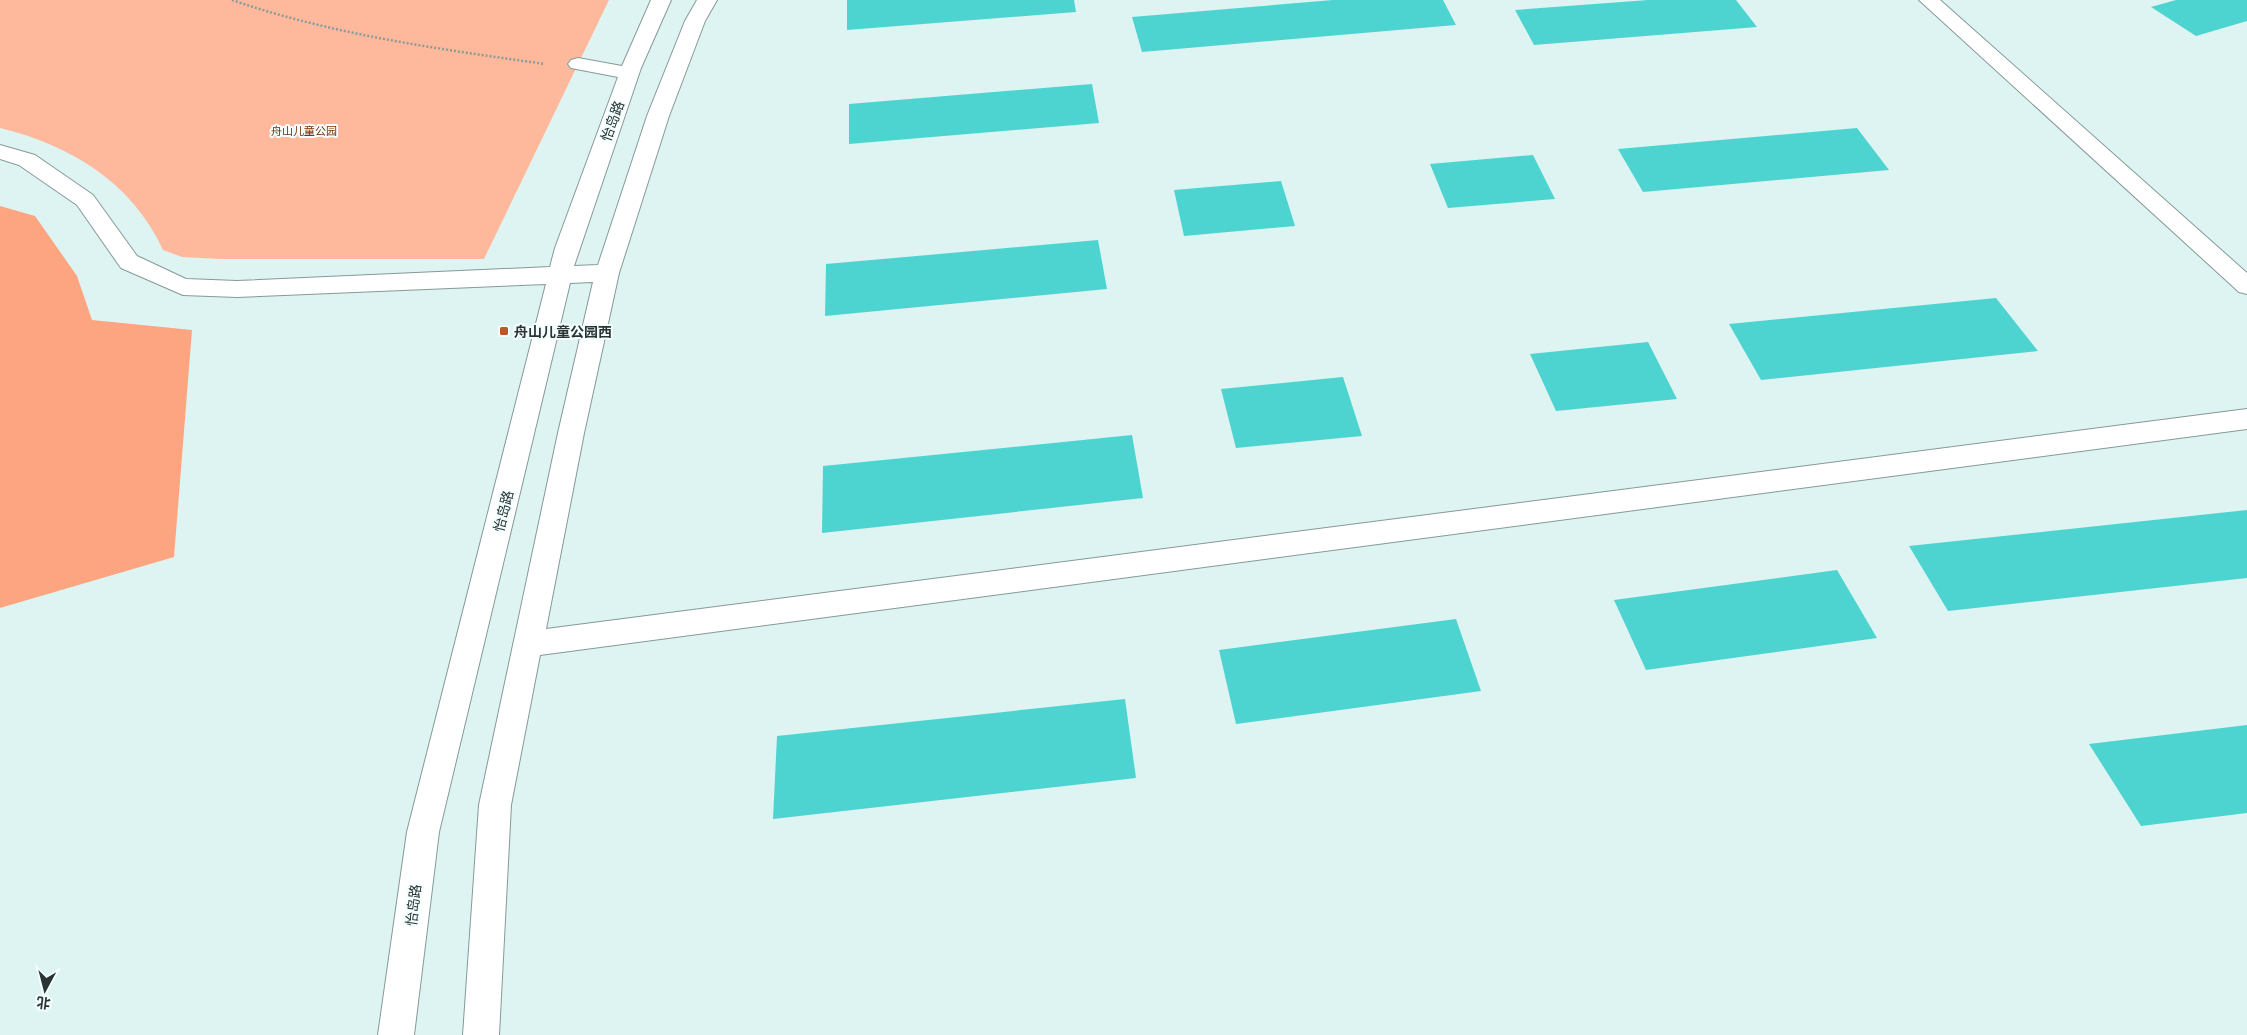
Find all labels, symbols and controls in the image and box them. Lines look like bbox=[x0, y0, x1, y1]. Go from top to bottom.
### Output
street label: 怡岛路 bbox=[596, 98, 628, 144]
park label: 舟山儿童公园 bbox=[271, 123, 337, 138]
place label: 舟山儿童公园西 bbox=[514, 322, 612, 341]
marker: 舟山儿童公园西 bbox=[498, 325, 510, 337]
street label: 怡岛路 bbox=[489, 488, 517, 534]
street label: 怡岛路 bbox=[401, 883, 425, 927]
north arrow bbox=[20, 965, 70, 1015]
text: 北 bbox=[35, 993, 51, 1014]

